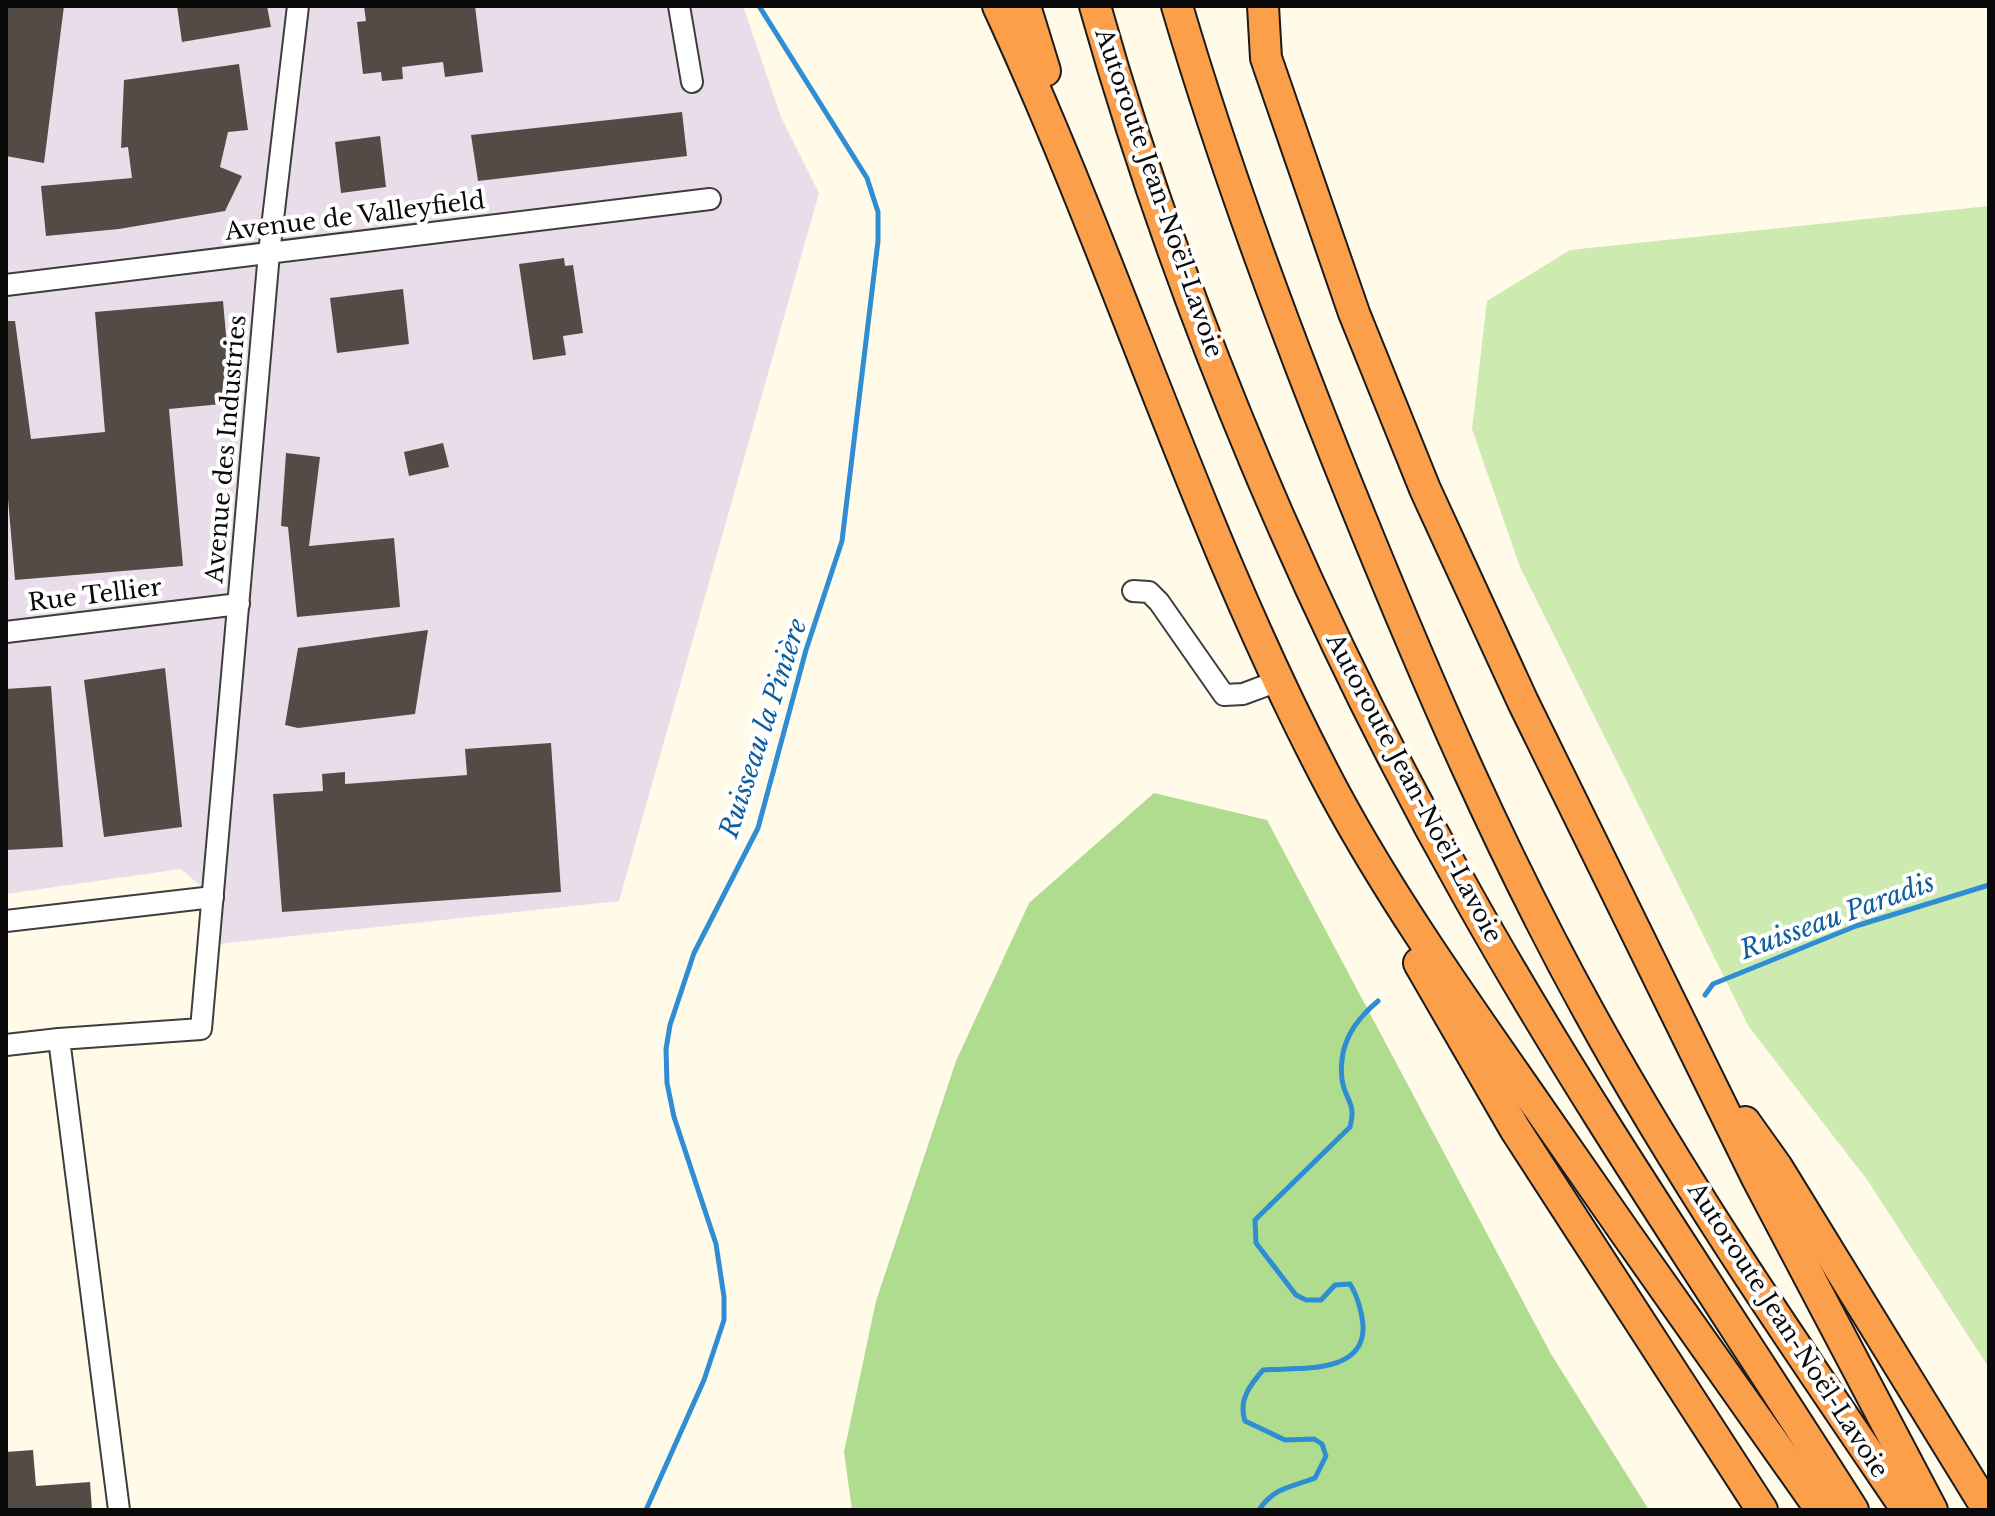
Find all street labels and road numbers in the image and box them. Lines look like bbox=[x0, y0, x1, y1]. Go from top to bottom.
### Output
street label: Autoroute Jean-Noël-Lavoie bbox=[1089, 24, 1230, 361]
street label: Avenue de Valleyfield bbox=[222, 185, 487, 246]
street label: Avenue des Industries bbox=[199, 314, 252, 585]
street label: Rue Tellier bbox=[27, 572, 164, 617]
street label: Autoroute Jean-Noël-Lavoie bbox=[1320, 627, 1508, 947]
street label: Autoroute Jean-Noël-Lavoie bbox=[1681, 1176, 1895, 1483]

